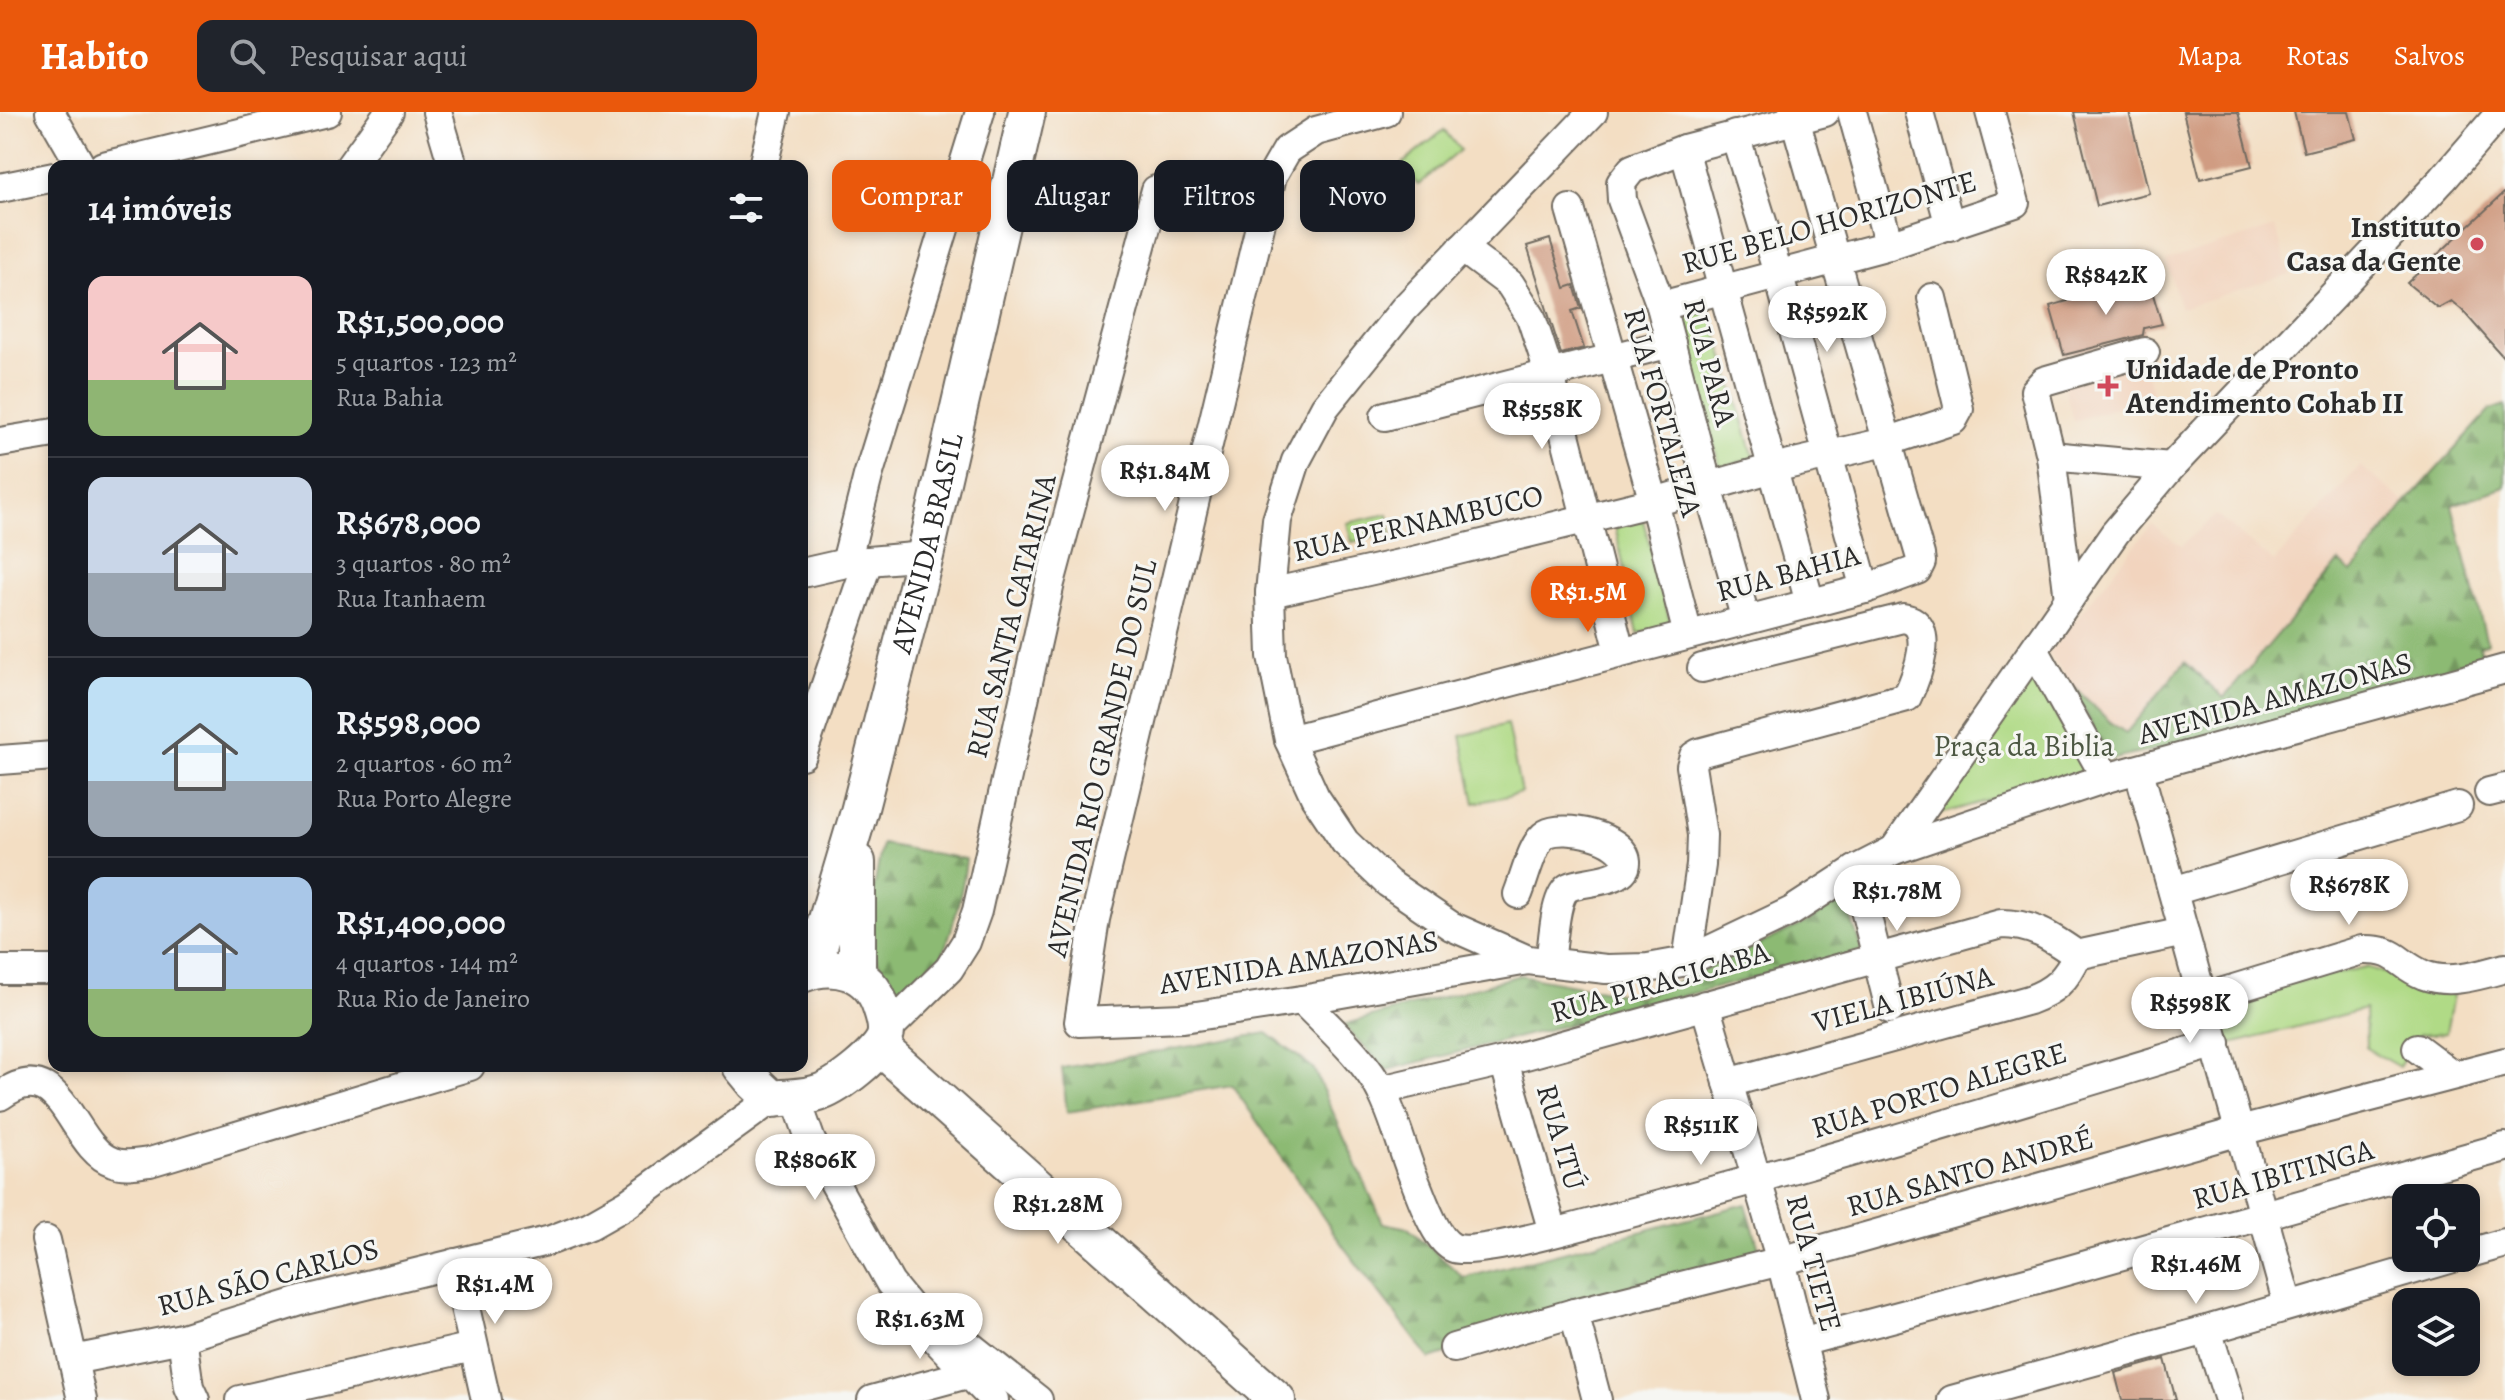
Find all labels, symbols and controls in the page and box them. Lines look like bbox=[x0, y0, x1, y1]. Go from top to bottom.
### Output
search box bbox=[197, 20, 757, 92]
text: Habito bbox=[40, 30, 149, 82]
icon: search bbox=[225, 34, 269, 78]
text: Pesquisar aqui bbox=[289, 36, 467, 76]
text: Mapa bbox=[2178, 37, 2242, 75]
text: Rotas bbox=[2286, 37, 2350, 75]
text: Salvos bbox=[2394, 37, 2465, 75]
chip: Comprar bbox=[832, 160, 991, 232]
chip: Alugar bbox=[1007, 160, 1138, 232]
chip: Filtros bbox=[1154, 160, 1284, 232]
chip: Novo bbox=[1300, 160, 1415, 232]
street label: RUE BELO HORIZONTE bbox=[1677, 161, 1981, 283]
text: 14 imóveis bbox=[88, 185, 232, 232]
icon: filters bbox=[724, 186, 768, 230]
place label: Instituto Casa da Gente bbox=[2287, 207, 2461, 281]
marker: Instituto Casa da Gente bbox=[2468, 235, 2486, 253]
pin: R$842K bbox=[2041, 249, 2171, 317]
text: R$842K bbox=[2064, 257, 2148, 292]
pin: R$592K bbox=[1762, 286, 1892, 354]
street label: RUA PARA bbox=[1674, 294, 1746, 431]
text: R$592K bbox=[1786, 294, 1868, 329]
text: R$1,500,000 bbox=[336, 298, 504, 345]
street label: RUA FORTALEZA bbox=[1614, 303, 1712, 522]
icon: home bbox=[152, 308, 248, 404]
text: 5 quartos · 123 m² bbox=[336, 345, 517, 380]
place label: Unidade de Pronto Atendimento Cohab II bbox=[2125, 349, 2404, 423]
marker: Unidade de Pronto Atendimento Cohab II bbox=[2097, 375, 2119, 397]
text: Rua Bahia bbox=[336, 380, 443, 415]
pin: R$558K bbox=[1477, 383, 1607, 451]
text: R$558K bbox=[1502, 391, 1582, 426]
street label: AVENIDA BRASIL bbox=[881, 429, 973, 658]
pin: R$1.84M bbox=[1091, 445, 1239, 513]
text: R$1.84M bbox=[1119, 453, 1211, 488]
street label: RUA SANTA CATARINA bbox=[956, 469, 1066, 762]
street label: RUA PERNAMBUCO bbox=[1289, 475, 1547, 571]
text: R$678,000 bbox=[336, 499, 481, 546]
icon: home bbox=[152, 509, 248, 605]
street label: RUA BAHIA bbox=[1712, 534, 1865, 611]
text: 3 quartos · 80 m² bbox=[336, 546, 511, 581]
street label: AVENIDA RIO GRANDE DO SUL bbox=[1036, 555, 1166, 961]
pin: R$1.5M bbox=[1523, 566, 1653, 634]
text: R$1.5M bbox=[1549, 574, 1627, 609]
text: Rua Itanhaem bbox=[336, 581, 486, 616]
street label: AVENIDA AMAZONAS bbox=[2133, 642, 2416, 754]
text: R$598,000 bbox=[336, 699, 481, 746]
icon: home bbox=[152, 709, 248, 805]
park label: Praça da Biblia bbox=[1934, 726, 2114, 766]
text: 2 quartos · 60 m² bbox=[336, 746, 512, 781]
text: Rua Porto Alegre bbox=[336, 781, 512, 816]
pin: R$678K bbox=[2284, 859, 2414, 927]
pin: R$1.78M bbox=[1823, 865, 1971, 933]
text: R$678K bbox=[2308, 867, 2390, 902]
text: R$1.78M bbox=[1852, 873, 1942, 908]
text: R$1,400,000 bbox=[336, 899, 506, 946]
icon: home bbox=[152, 909, 248, 1005]
street label: AVENIDA AMAZONAS bbox=[1156, 920, 1441, 1004]
street label: RUA PIRACICABA bbox=[1546, 932, 1774, 1032]
text: 4 quartos · 144 m² bbox=[336, 946, 518, 981]
street label: VIELA IBIÚNA bbox=[1807, 956, 1998, 1043]
pin: R$598K bbox=[2125, 977, 2255, 1045]
text: Rua Rio de Janeiro bbox=[336, 981, 530, 1016]
text: R$598K bbox=[2149, 985, 2231, 1020]
street label: RUA PORTO ALEGRE bbox=[1806, 1032, 2072, 1148]
street label: RUA ITÚ bbox=[1527, 1079, 1595, 1195]
pin: R$511K bbox=[1636, 1099, 1766, 1167]
text: R$511K bbox=[1663, 1107, 1739, 1142]
street label: RUA SANTO ANDRÉ bbox=[1842, 1118, 2098, 1226]
street label: RUA IBITINGA bbox=[2188, 1129, 2379, 1219]
pin: R$806K bbox=[750, 1134, 880, 1202]
text: R$806K bbox=[773, 1142, 857, 1177]
pin: R$1.28M bbox=[984, 1178, 1132, 1246]
map controls bbox=[2392, 1184, 2480, 1376]
button: locate bbox=[2392, 1184, 2480, 1272]
text: R$1.28M bbox=[1012, 1186, 1104, 1221]
street label: RUA TIETE bbox=[1777, 1190, 1851, 1336]
street label: RUA SÃO CARLOS bbox=[153, 1228, 383, 1326]
pin: R$1.46M bbox=[2122, 1238, 2270, 1306]
text: R$1.46M bbox=[2150, 1246, 2242, 1281]
pin: R$1.4M bbox=[430, 1258, 560, 1326]
text: R$1.4M bbox=[455, 1266, 535, 1301]
button: layers bbox=[2392, 1288, 2480, 1376]
pin: R$1.63M bbox=[846, 1293, 994, 1361]
text: R$1.63M bbox=[875, 1301, 965, 1336]

